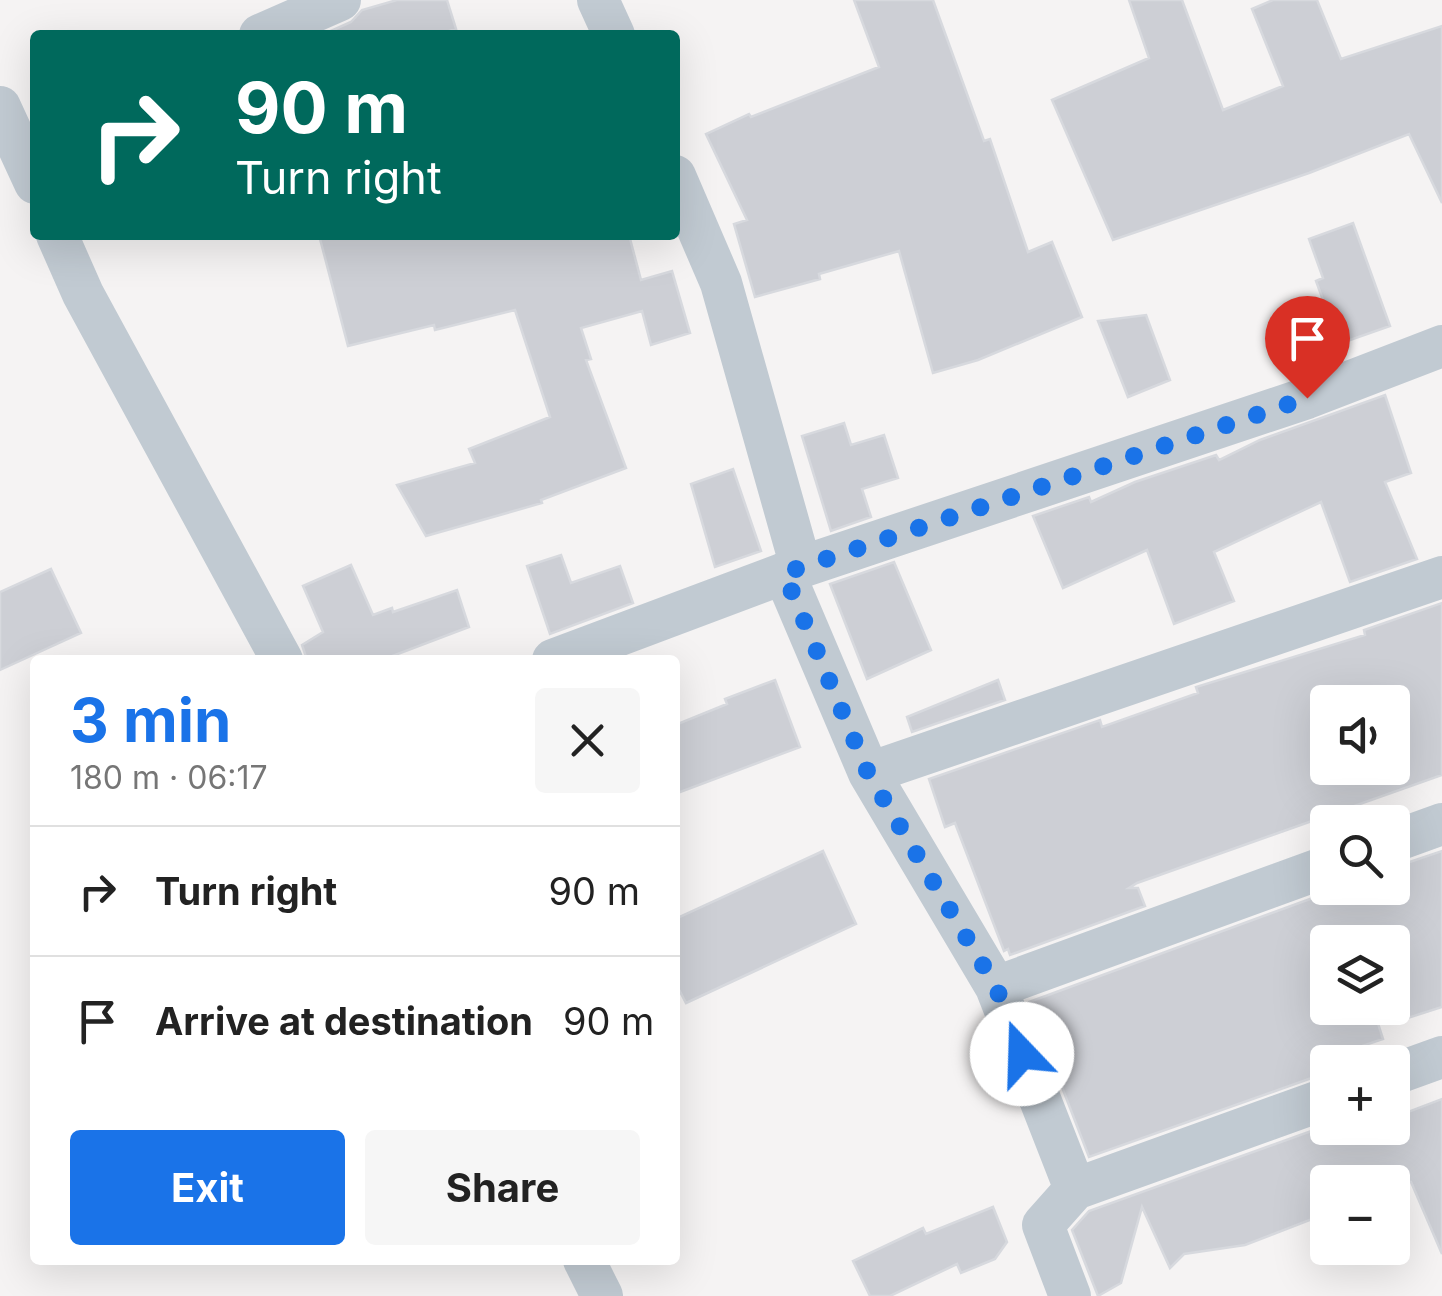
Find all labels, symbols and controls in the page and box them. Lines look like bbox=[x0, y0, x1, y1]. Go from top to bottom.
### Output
text: 90 m bbox=[235, 65, 408, 150]
icon: right bbox=[70, 70, 200, 200]
text: Turn right bbox=[235, 150, 442, 205]
pin bbox=[1265, 296, 1350, 399]
icon: arrive bbox=[1280, 311, 1335, 366]
text: 3 min bbox=[70, 684, 231, 756]
map controls bbox=[1310, 685, 1410, 1265]
button: sound bbox=[1310, 685, 1410, 785]
button: close bbox=[535, 688, 640, 793]
text: 180 m · 06:17 bbox=[70, 758, 268, 797]
button: search bbox=[1310, 805, 1410, 905]
icon: right bbox=[70, 864, 125, 919]
text: Turn right bbox=[155, 868, 337, 914]
text: 90 m bbox=[548, 868, 640, 914]
button: layers bbox=[1310, 925, 1410, 1025]
icon: arrive bbox=[70, 994, 125, 1049]
text: Arrive at destination bbox=[155, 998, 533, 1044]
text: 90 m bbox=[563, 998, 654, 1044]
position arrow bbox=[970, 1002, 1074, 1106]
button: + bbox=[1310, 1045, 1410, 1145]
button: Exit bbox=[70, 1130, 345, 1245]
button: Share bbox=[365, 1130, 640, 1245]
button: − bbox=[1310, 1165, 1410, 1265]

